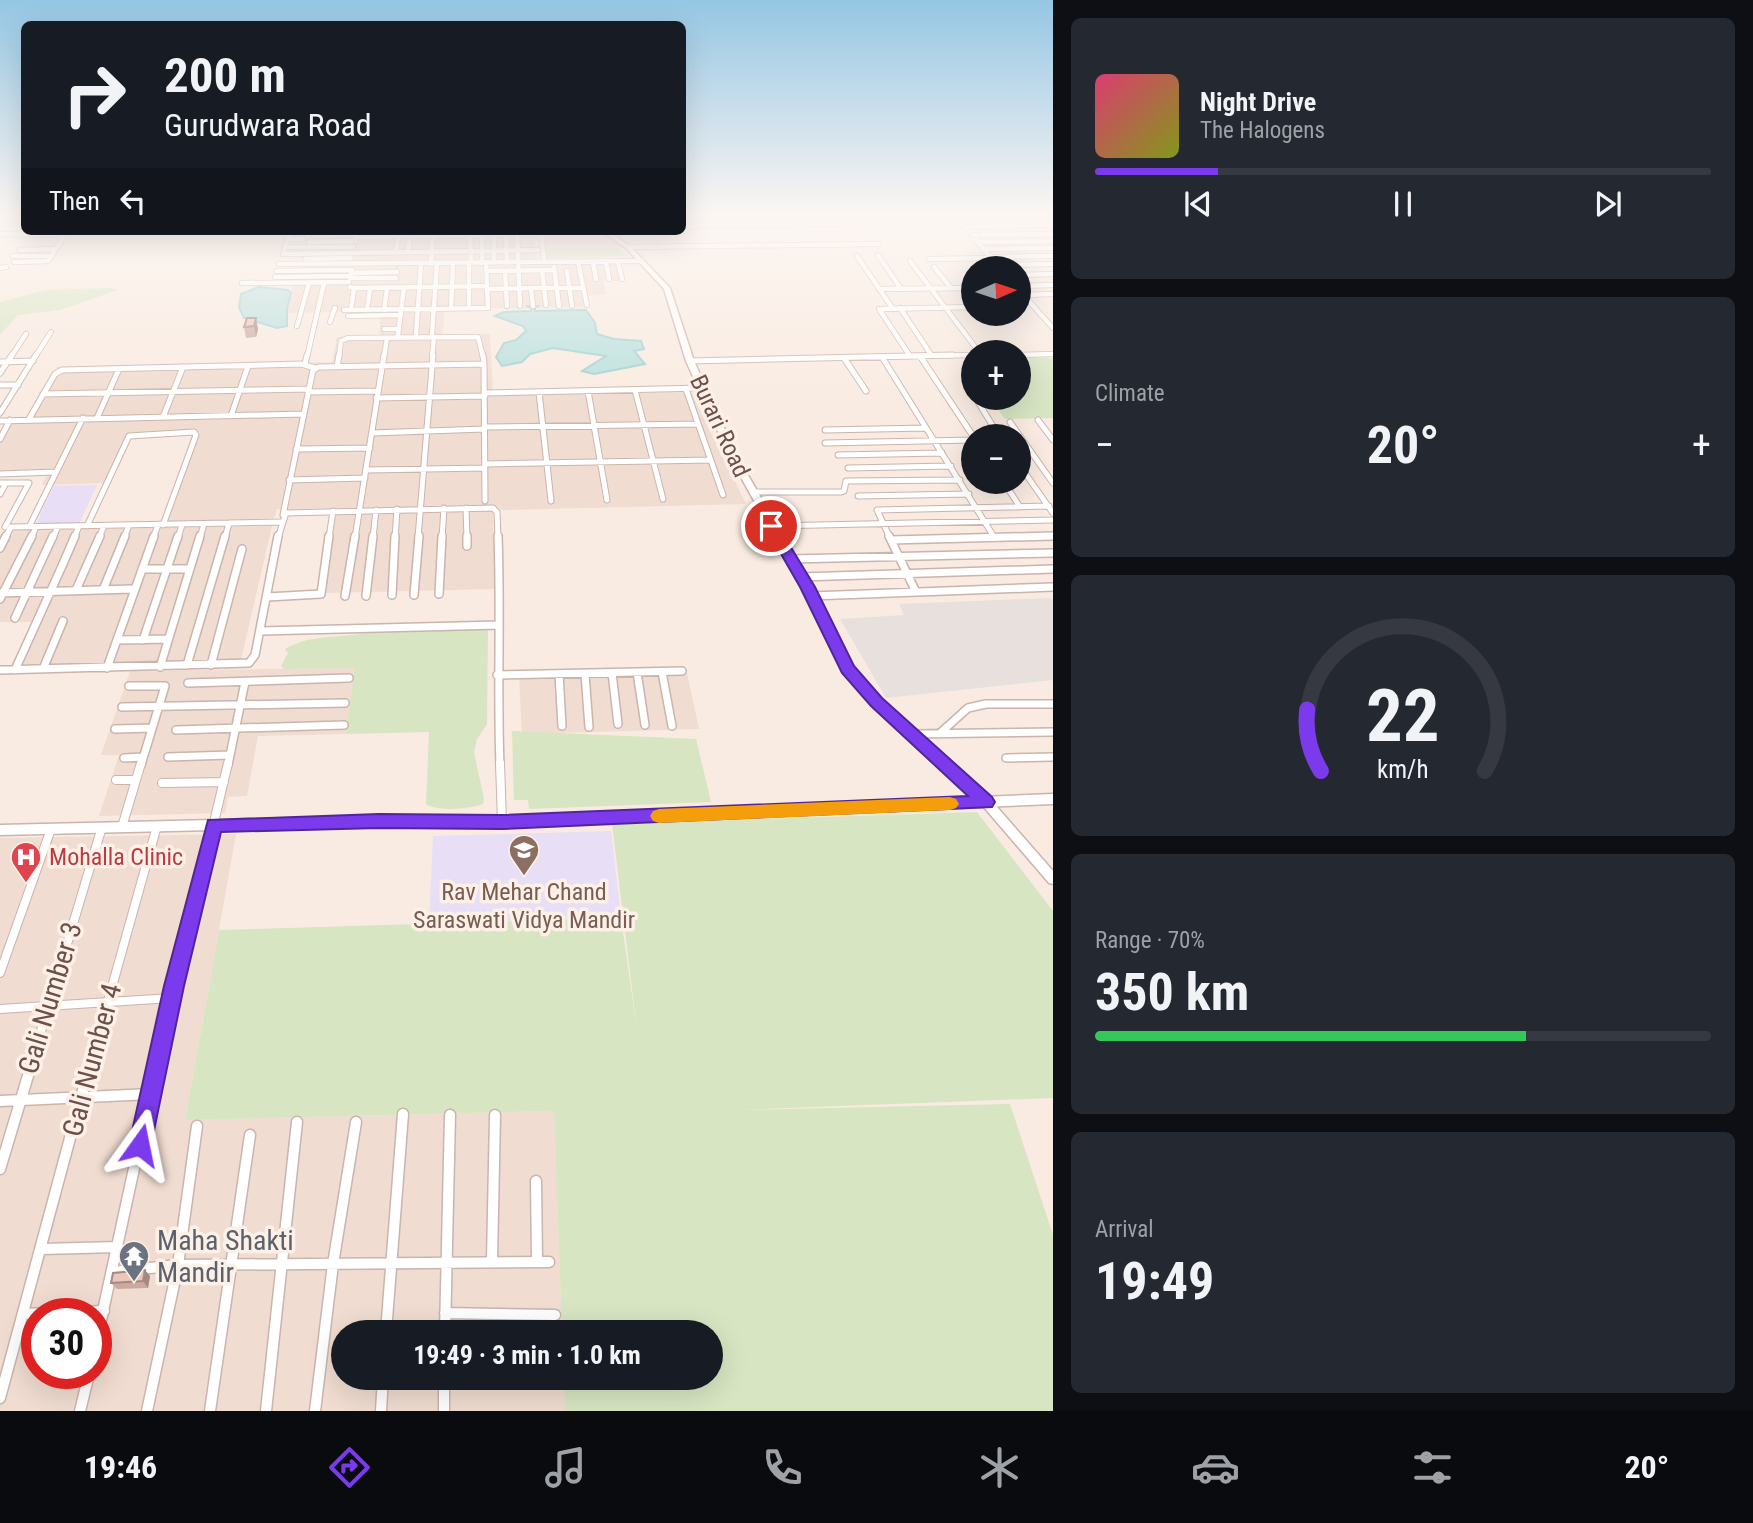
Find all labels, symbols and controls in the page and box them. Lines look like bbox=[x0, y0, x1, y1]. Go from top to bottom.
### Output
text: 200 m bbox=[164, 47, 286, 104]
icon: right bbox=[49, 49, 140, 140]
text: Night Drive bbox=[1200, 87, 1316, 117]
text: Gurudwara Road bbox=[164, 106, 372, 144]
text: The Halogens bbox=[1200, 117, 1325, 144]
icon: left bbox=[114, 182, 152, 220]
icon: previous bbox=[1179, 185, 1217, 223]
icon: pause bbox=[1384, 185, 1422, 223]
icon: next bbox=[1589, 185, 1627, 223]
text: Then bbox=[49, 186, 100, 216]
north arrow bbox=[961, 256, 1031, 326]
map controls bbox=[961, 256, 1031, 494]
button: + bbox=[961, 340, 1031, 410]
street label: Burari Road bbox=[684, 370, 756, 482]
text: Climate bbox=[1095, 380, 1165, 407]
text: 20° bbox=[1367, 415, 1439, 476]
text: − bbox=[1095, 423, 1114, 467]
text: + bbox=[1692, 423, 1711, 467]
button: − bbox=[961, 424, 1031, 494]
pin bbox=[741, 496, 801, 556]
icon: arrive bbox=[752, 507, 790, 545]
text: 22 bbox=[1366, 674, 1440, 760]
text: km/h bbox=[1377, 755, 1429, 784]
school or university icon: Rav Mehar Chand Saraswati Vidya Mandir bbox=[507, 833, 541, 877]
hospital icon: Mohalla Clinic bbox=[9, 840, 43, 884]
place label: Mohalla Clinic bbox=[49, 843, 183, 871]
place label: Rav Mehar Chand Saraswati Vidya Mandir bbox=[413, 878, 635, 934]
street label: Gali Number 3 bbox=[11, 918, 89, 1078]
text: Range · 70% bbox=[1095, 927, 1205, 954]
text: 350 km bbox=[1095, 962, 1249, 1023]
street label: Gali Number 4 bbox=[56, 980, 128, 1140]
position arrow bbox=[103, 1108, 177, 1182]
text: Arrival bbox=[1095, 1216, 1154, 1243]
place label: Maha Shakti Mandir bbox=[157, 1224, 294, 1289]
temple icon: Maha Shakti Mandir bbox=[117, 1239, 151, 1283]
text: 19:49 bbox=[1095, 1251, 1214, 1312]
speed limit sign: 30 bbox=[21, 1298, 112, 1389]
text: 19:49 · 3 min · 1.0 km bbox=[413, 1340, 641, 1370]
icon: directions bbox=[325, 1443, 374, 1492]
icon: music bbox=[541, 1443, 590, 1492]
icon: phone bbox=[758, 1443, 807, 1492]
icon: climate bbox=[975, 1443, 1024, 1492]
icon: car bbox=[1191, 1443, 1240, 1492]
icon: filters bbox=[1408, 1443, 1457, 1492]
text: 19:46 bbox=[84, 1448, 157, 1486]
text: 20° bbox=[1624, 1448, 1669, 1486]

